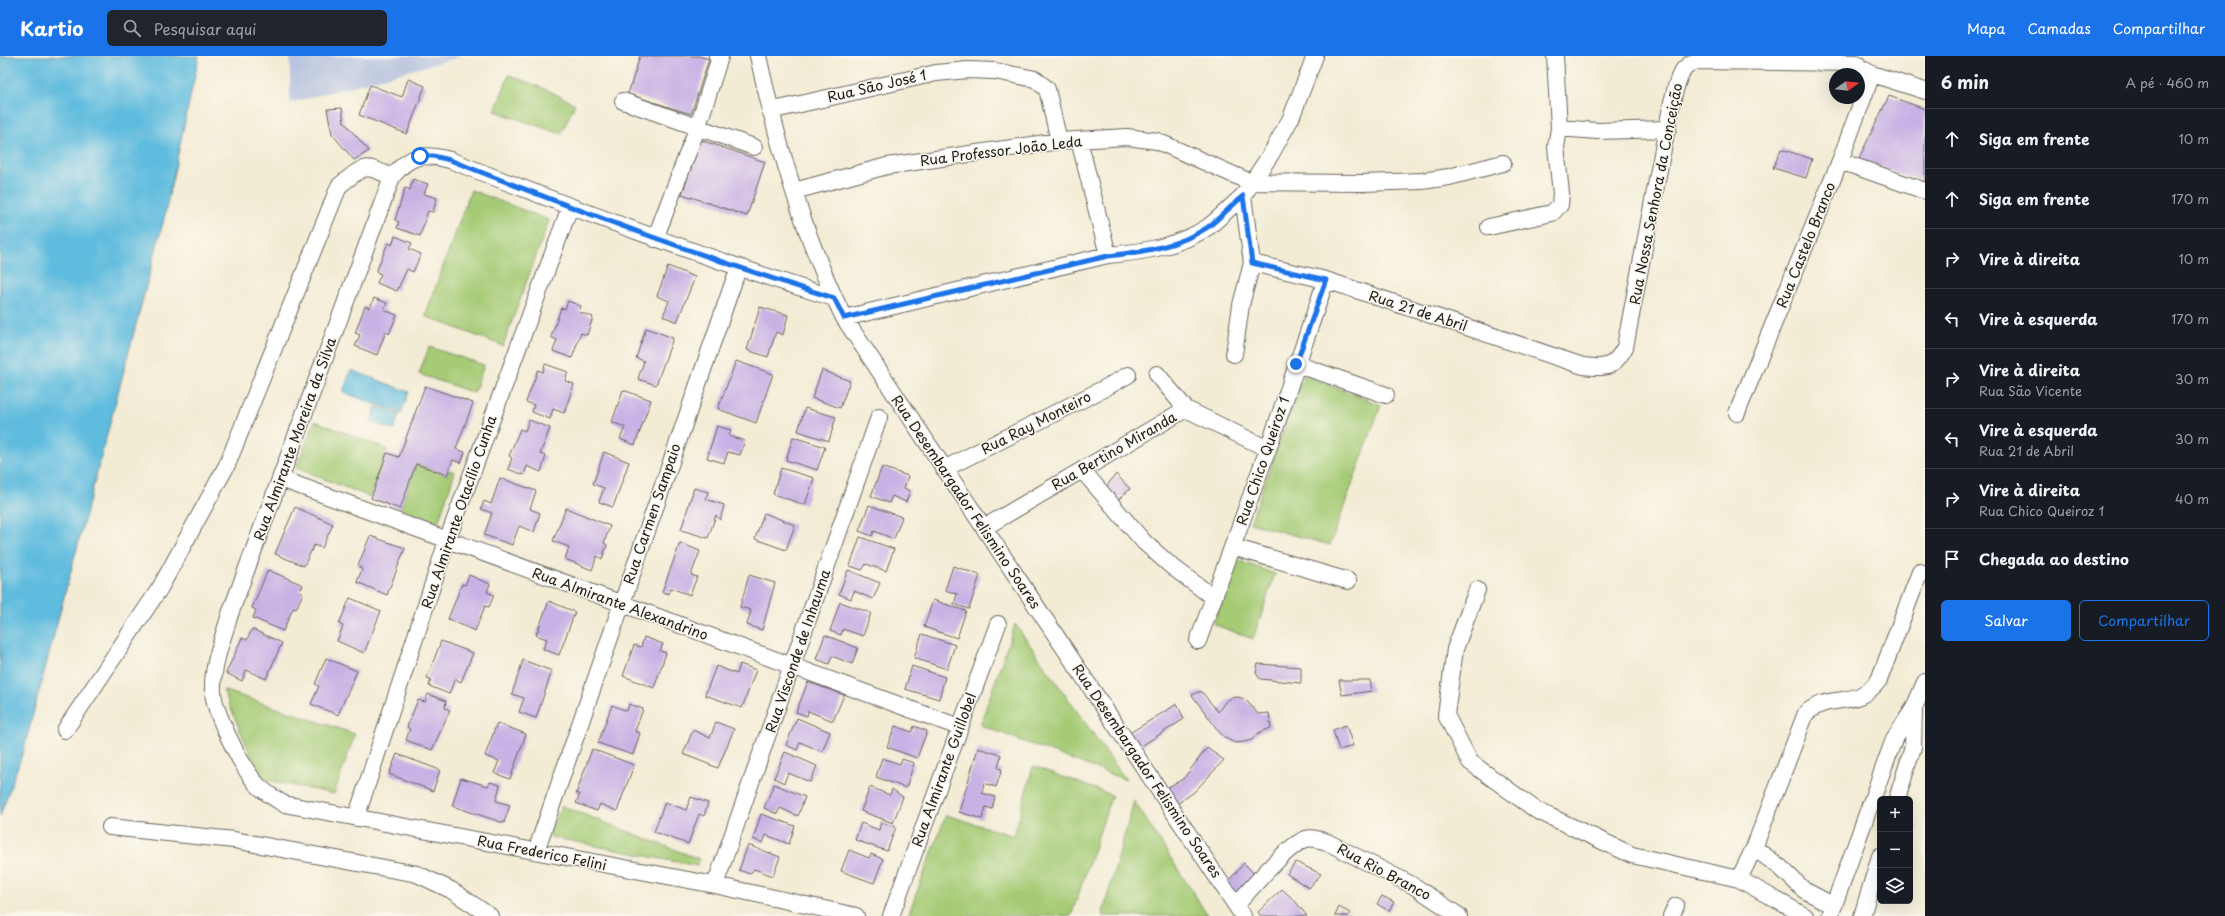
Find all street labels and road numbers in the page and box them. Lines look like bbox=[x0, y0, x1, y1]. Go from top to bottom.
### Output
street label: Rua São José 1 bbox=[825, 64, 929, 107]
street label: Rua Nossa Senhora da Conceição bbox=[1624, 81, 1687, 307]
street label: Rua Professor João Leda bbox=[919, 130, 1084, 171]
street label: Rua Castelo Branco bbox=[1771, 179, 1840, 311]
street label: Rua 21 de Abril bbox=[1366, 285, 1470, 336]
street label: Rua Almirante Moreira da Silva bbox=[248, 334, 341, 544]
street label: Rua Ray Monteiro bbox=[977, 386, 1095, 459]
street label: Rua Desembargador Felismino Soares bbox=[887, 391, 1046, 613]
street label: Rua Chico Queiroz 1 bbox=[1231, 394, 1294, 528]
street label: Rua Bertino Miranda bbox=[1047, 406, 1181, 495]
street label: Rua Almirante Otacílio Cunha bbox=[416, 412, 502, 611]
street label: Rua Carmen Sampaio bbox=[618, 440, 686, 587]
street label: Rua Almirante Alexandrino bbox=[529, 562, 711, 645]
street label: Rua Visconde de Inhauma bbox=[760, 566, 835, 735]
street label: Rua Desembargador Felismino Soares bbox=[1068, 660, 1227, 882]
street label: Rua Almirante Guillobel bbox=[906, 690, 981, 850]
street label: Rua Frederico Felini bbox=[476, 830, 609, 875]
street label: Rua Rio Branco bbox=[1334, 838, 1435, 905]

